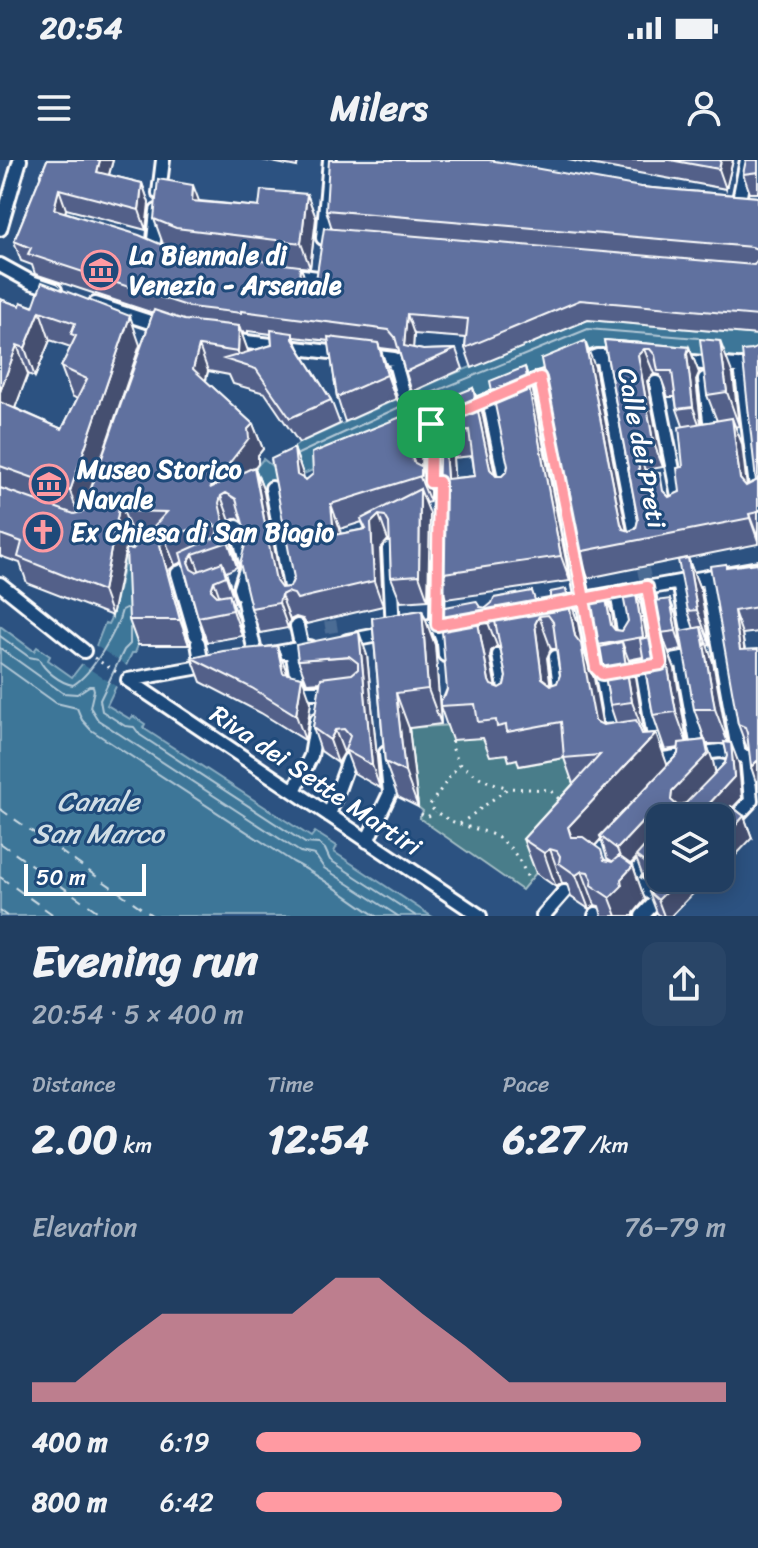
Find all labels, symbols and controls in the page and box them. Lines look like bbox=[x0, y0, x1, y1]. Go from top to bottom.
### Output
text: 20:54 bbox=[40, 1, 122, 55]
text: Milers bbox=[330, 76, 428, 140]
icon: menu bbox=[32, 86, 76, 130]
icon: person bbox=[682, 86, 726, 130]
place label: La Biennale di Venezia - Arsenale bbox=[129, 232, 342, 308]
museum icon: La Biennale di Venezia - Arsenale bbox=[80, 249, 122, 291]
street label: Calle dei Preti bbox=[604, 364, 680, 533]
pin bbox=[397, 390, 465, 458]
icon: arrive bbox=[409, 402, 453, 446]
place label: Museo Storico Navale bbox=[76, 446, 242, 522]
museum icon: Museo Storico Navale bbox=[28, 463, 70, 505]
place label: Ex Chiesa di San Biagio bbox=[71, 509, 334, 555]
church icon: Ex Chiesa di San Biagio bbox=[22, 511, 64, 553]
street label: Riva dei Sette Martiri bbox=[200, 692, 432, 869]
water label: Canale San Marco bbox=[32, 777, 166, 858]
map controls bbox=[646, 804, 734, 892]
button: layers bbox=[646, 804, 734, 892]
text: 50 m bbox=[36, 858, 86, 897]
scale bar bbox=[24, 860, 146, 896]
text: Evening run bbox=[32, 922, 258, 1000]
button: share bbox=[642, 942, 726, 1026]
text: 20:54 · 5 × 400 m bbox=[32, 991, 244, 1037]
text: Distance bbox=[32, 1065, 116, 1104]
text: Time bbox=[267, 1065, 314, 1104]
text: Pace bbox=[503, 1065, 549, 1104]
text: 2.00 bbox=[32, 1104, 118, 1175]
text: 12:54 bbox=[267, 1104, 369, 1175]
text: 6:27 bbox=[503, 1104, 583, 1175]
text: km bbox=[118, 1126, 152, 1165]
text: /km bbox=[583, 1126, 629, 1165]
text: Elevation bbox=[32, 1204, 137, 1250]
text: 76–79 m bbox=[624, 1204, 726, 1250]
text: 400 m bbox=[32, 1419, 108, 1465]
text: 6:19 bbox=[160, 1419, 210, 1465]
text: 800 m bbox=[32, 1479, 107, 1525]
text: 6:42 bbox=[160, 1479, 214, 1525]

